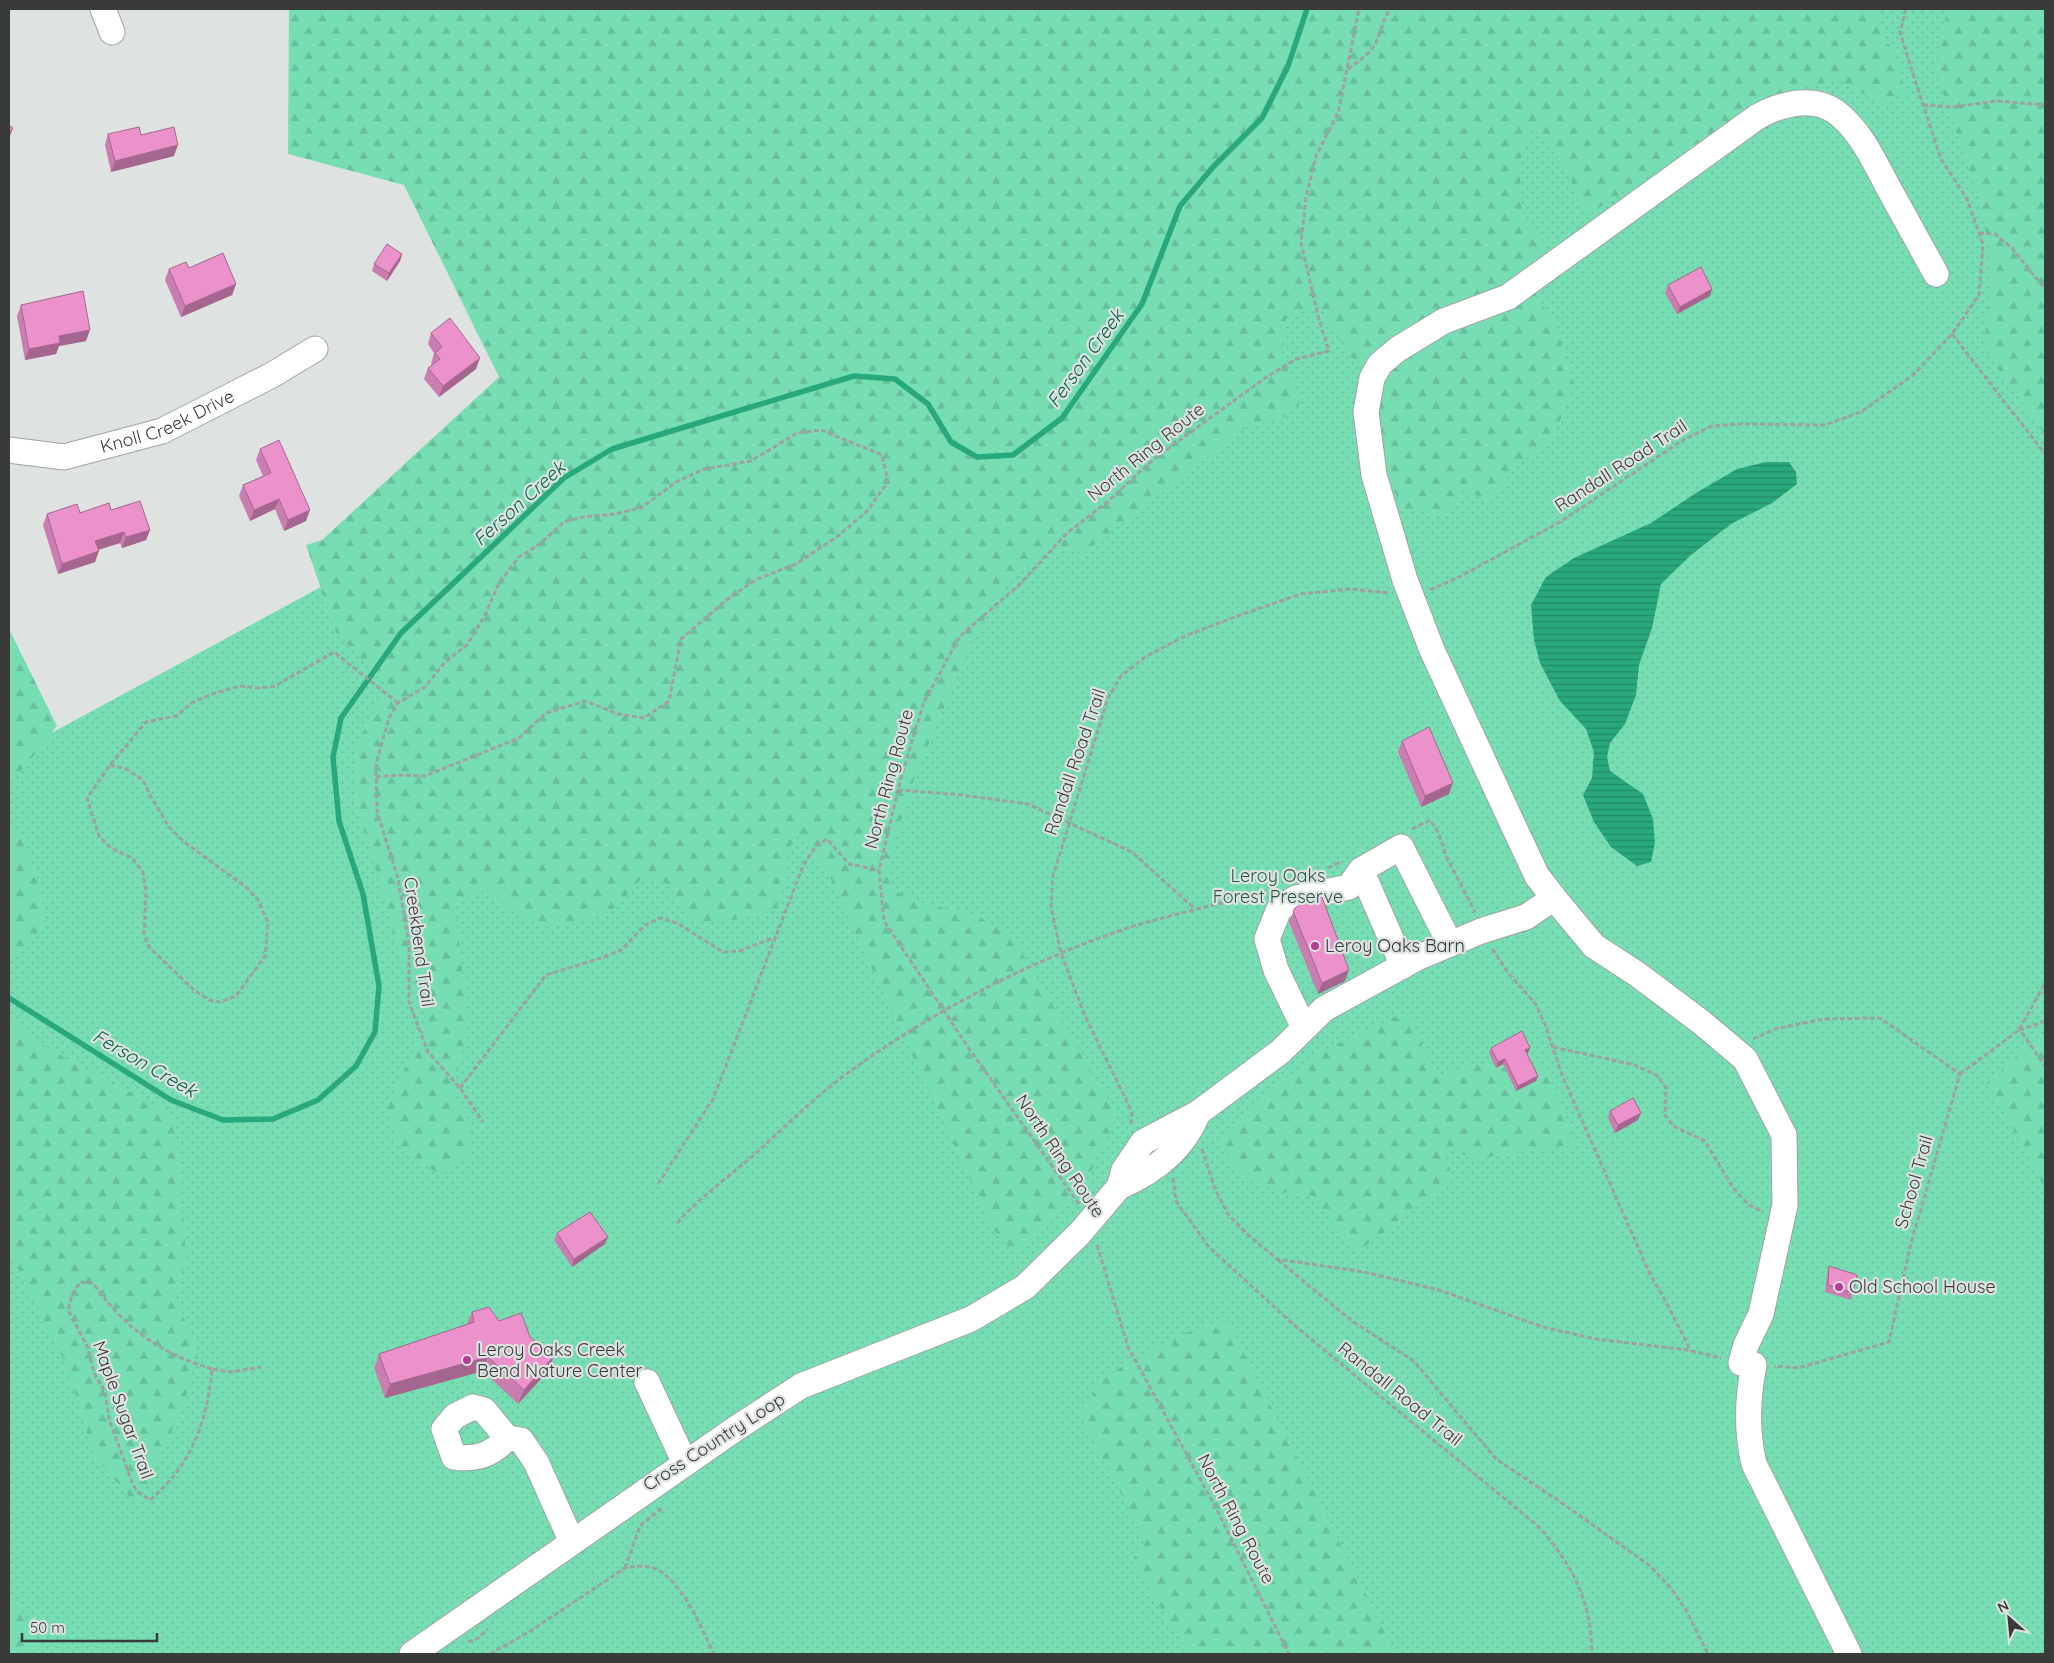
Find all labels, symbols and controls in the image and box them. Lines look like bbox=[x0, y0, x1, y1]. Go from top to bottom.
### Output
water label: Ferson Creek bbox=[1041, 303, 1130, 412]
street label: Knoll Creek Drive bbox=[98, 384, 238, 458]
street label: North Ring Route bbox=[1083, 397, 1209, 506]
street label: Randall Road Trail bbox=[1550, 414, 1691, 517]
water label: Ferson Creek bbox=[468, 454, 572, 551]
street label: Randall Road Trail bbox=[1039, 686, 1110, 838]
street label: North Ring Route bbox=[859, 706, 918, 851]
park label: Leroy Oaks Forest Preserve bbox=[1213, 864, 1343, 908]
street label: Creekbend Trail bbox=[399, 876, 440, 1008]
place label: Leroy Oaks Barn bbox=[1325, 934, 1465, 957]
marker: Leroy Oaks Barn bbox=[1309, 940, 1321, 952]
water label: Ferson Creek bbox=[89, 1024, 203, 1103]
street label: North Ring Route bbox=[1011, 1090, 1110, 1222]
street label: School Trail bbox=[1889, 1133, 1938, 1231]
place label: Old School House bbox=[1849, 1275, 1996, 1298]
marker: Old School House bbox=[1833, 1281, 1845, 1293]
street label: Randall Road Trail bbox=[1333, 1336, 1467, 1451]
street label: Maple Sugar Trail bbox=[88, 1338, 159, 1482]
place label: Leroy Oaks Creek Bend Nature Center bbox=[477, 1338, 643, 1382]
marker: Leroy Oaks Creek Bend Nature Center bbox=[461, 1354, 473, 1366]
street label: Cross Country Loop bbox=[638, 1387, 789, 1496]
street label: North Ring Route bbox=[1193, 1450, 1280, 1588]
north arrow bbox=[1984, 1593, 2034, 1643]
text: N bbox=[1994, 1596, 2012, 1617]
scale bar bbox=[22, 1610, 158, 1642]
text: 50 m bbox=[30, 1618, 65, 1637]

